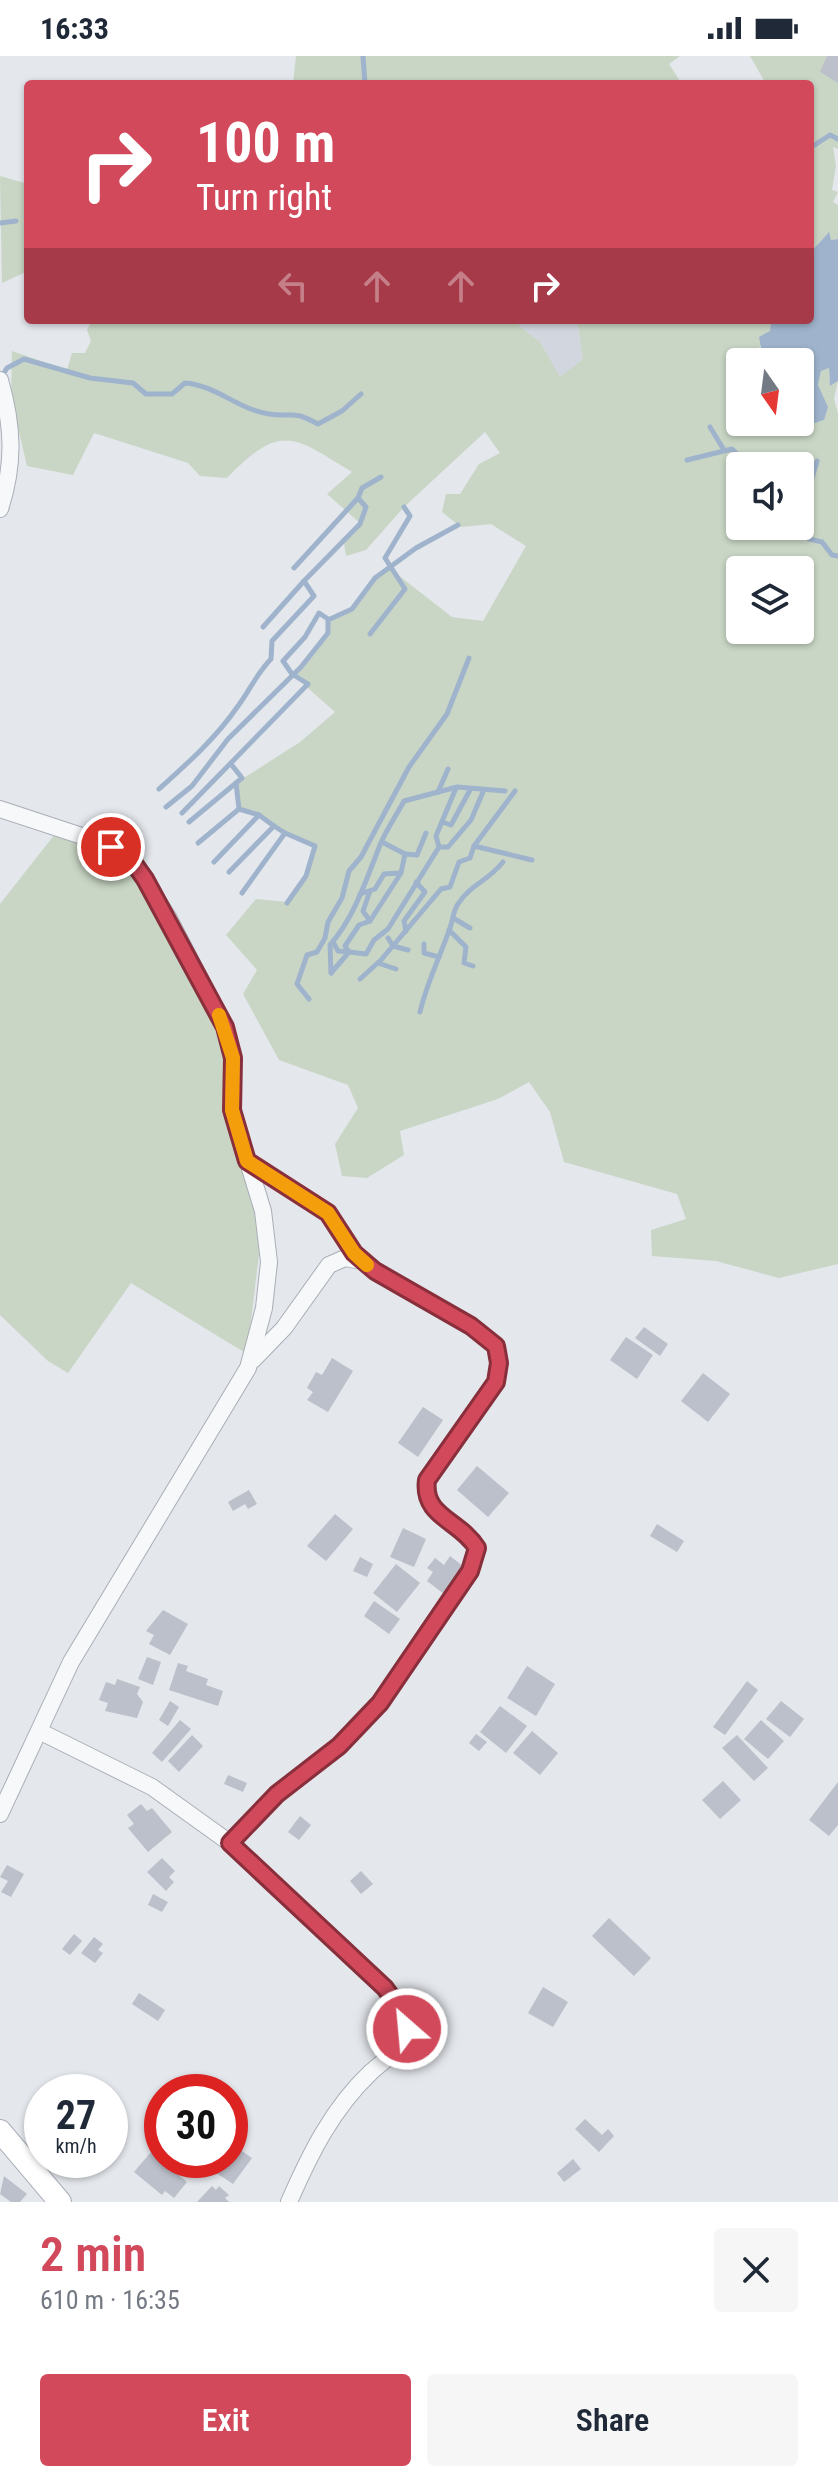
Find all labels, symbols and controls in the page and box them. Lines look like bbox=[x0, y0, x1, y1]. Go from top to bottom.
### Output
text: 16:33 bbox=[40, 11, 109, 46]
text: 100 m bbox=[196, 110, 335, 176]
icon: right bbox=[64, 112, 168, 216]
text: Turn right bbox=[196, 177, 332, 219]
icon: left bbox=[271, 264, 315, 308]
icon: ahead bbox=[355, 264, 399, 308]
icon: ahead bbox=[439, 264, 483, 308]
icon: right bbox=[523, 264, 567, 308]
north arrow bbox=[726, 348, 814, 436]
map controls bbox=[726, 348, 814, 644]
button: sound bbox=[726, 452, 814, 540]
button: layers bbox=[726, 556, 814, 644]
pin bbox=[77, 813, 145, 881]
icon: arrive bbox=[89, 825, 133, 869]
position arrow bbox=[365, 1987, 449, 2071]
speed limit sign: 30 bbox=[144, 2074, 248, 2178]
text: 27 bbox=[56, 2092, 96, 2139]
text: km/h bbox=[55, 2134, 97, 2158]
text: 2 min bbox=[40, 2226, 146, 2283]
button: close bbox=[714, 2228, 798, 2312]
text: 610 m · 16:35 bbox=[40, 2285, 180, 2315]
button: Exit bbox=[40, 2374, 411, 2466]
button: Share bbox=[427, 2374, 798, 2466]

